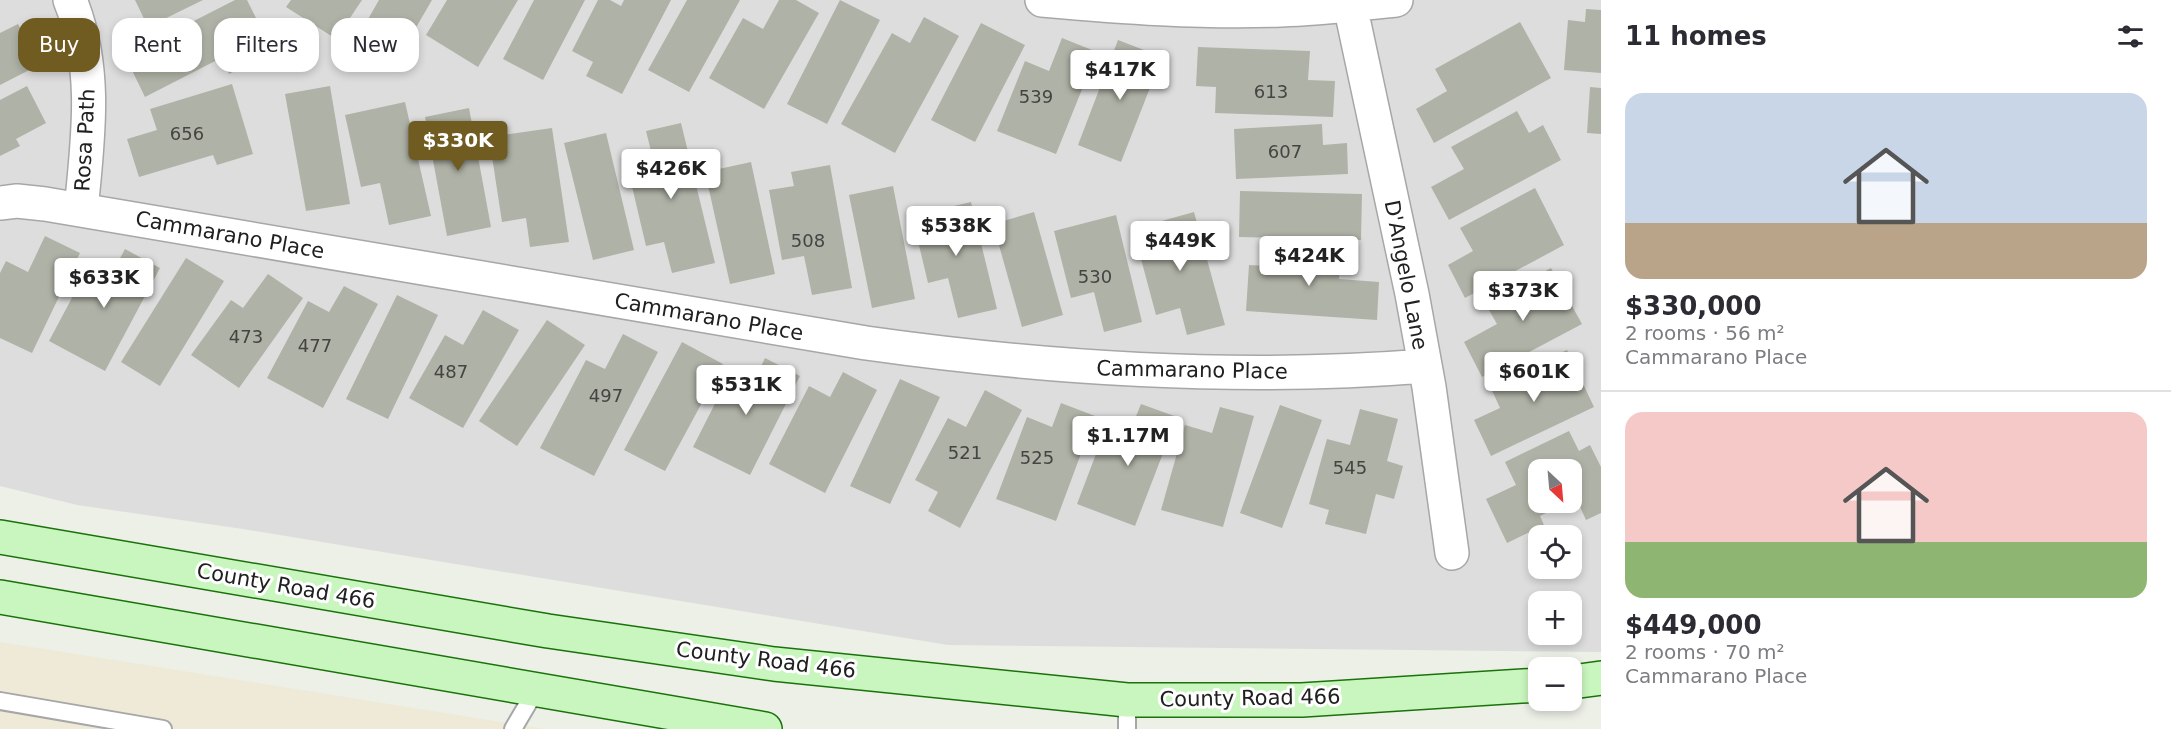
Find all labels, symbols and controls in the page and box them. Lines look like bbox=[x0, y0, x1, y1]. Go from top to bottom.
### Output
chip: Buy bbox=[18, 18, 100, 72]
chip: Rent bbox=[112, 18, 202, 72]
chip: Filters bbox=[214, 18, 319, 72]
chip: New bbox=[331, 18, 419, 72]
icon: filters bbox=[2114, 20, 2147, 53]
text: 11 homes bbox=[1625, 21, 1767, 51]
pin: $417K bbox=[1078, 50, 1162, 101]
text: $417K bbox=[1084, 57, 1156, 81]
house number: 613 bbox=[1254, 81, 1288, 102]
house number: 539 bbox=[1019, 86, 1053, 107]
street label: Rosa Path bbox=[70, 88, 100, 192]
pin: $330K bbox=[416, 121, 500, 172]
house number: 656 bbox=[170, 123, 204, 144]
text: $330K bbox=[422, 128, 494, 152]
icon: home bbox=[1832, 132, 1940, 240]
house number: 607 bbox=[1268, 141, 1302, 162]
pin: $426K bbox=[629, 149, 713, 200]
text: $426K bbox=[635, 156, 707, 180]
street label: D'Angelo Lane bbox=[1380, 198, 1432, 352]
pin: $538K bbox=[914, 206, 998, 257]
street label: Cammarano Place bbox=[134, 207, 326, 263]
text: $538K bbox=[920, 213, 992, 237]
pin: $449K bbox=[1138, 221, 1222, 272]
text: $449K bbox=[1144, 228, 1216, 252]
house number: 508 bbox=[791, 230, 825, 251]
pin: $424K bbox=[1267, 236, 1351, 287]
text: $424K bbox=[1273, 243, 1345, 267]
pin: $633K bbox=[62, 258, 146, 309]
text: $633K bbox=[68, 265, 140, 289]
house number: 530 bbox=[1078, 266, 1112, 287]
pin: $373K bbox=[1481, 271, 1565, 322]
text: $373K bbox=[1487, 278, 1559, 302]
street label: Cammarano Place bbox=[613, 289, 805, 345]
text: $330,000 bbox=[1625, 291, 1762, 321]
text: 2 rooms · 56 m² bbox=[1625, 321, 1785, 345]
house number: 473 bbox=[229, 326, 263, 347]
house number: 477 bbox=[298, 335, 332, 356]
text: Cammarano Place bbox=[1625, 345, 1807, 369]
pin: $601K bbox=[1492, 352, 1576, 403]
street label: Cammarano Place bbox=[1096, 356, 1288, 384]
text: $601K bbox=[1498, 359, 1570, 383]
house number: 487 bbox=[434, 361, 468, 382]
pin: $531K bbox=[704, 365, 788, 416]
text: $531K bbox=[710, 372, 782, 396]
house number: 497 bbox=[589, 385, 623, 406]
pin: $1.17M bbox=[1079, 416, 1177, 467]
text: $1.17M bbox=[1086, 423, 1170, 447]
house number: 521 bbox=[948, 442, 982, 463]
house number: 525 bbox=[1020, 447, 1054, 468]
icon: home bbox=[1832, 451, 1940, 559]
house number: 545 bbox=[1333, 457, 1367, 478]
north arrow bbox=[1528, 459, 1582, 513]
map controls bbox=[1528, 459, 1582, 711]
button: locate bbox=[1528, 525, 1582, 579]
street label: County Road 466 bbox=[195, 558, 377, 614]
button: + bbox=[1528, 591, 1582, 645]
text: $449,000 bbox=[1625, 610, 1762, 640]
street label: County Road 466 bbox=[675, 637, 857, 683]
text: 2 rooms · 70 m² bbox=[1625, 640, 1785, 664]
button: − bbox=[1528, 657, 1582, 711]
text: Cammarano Place bbox=[1625, 664, 1807, 688]
street label: County Road 466 bbox=[1159, 684, 1341, 712]

